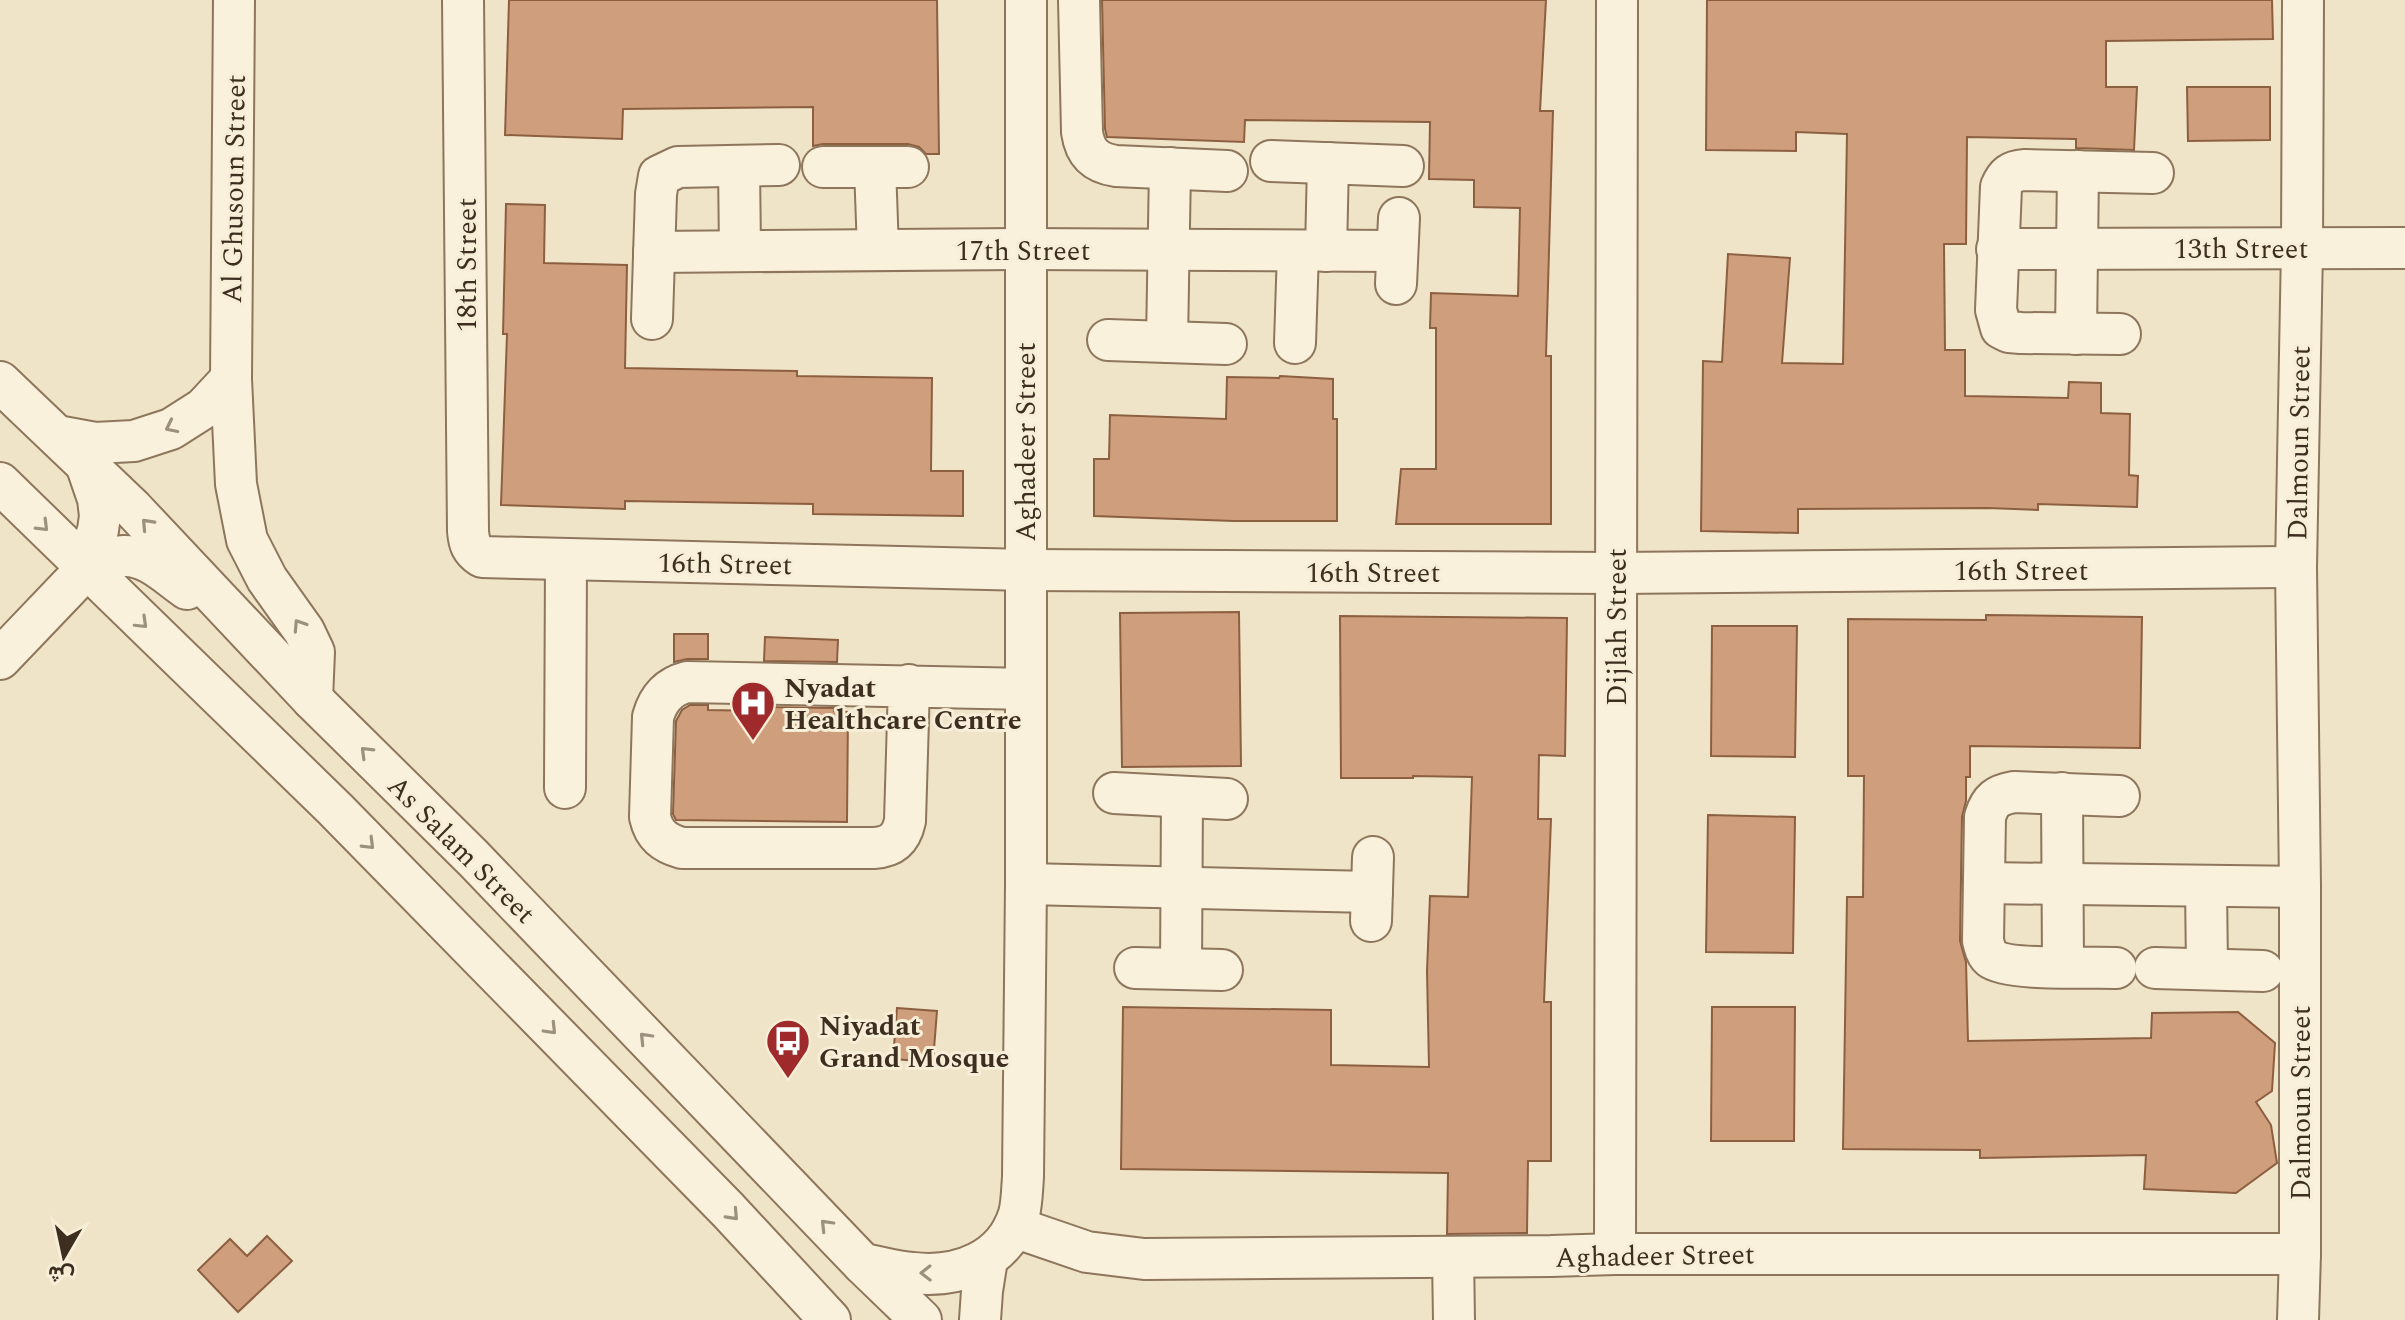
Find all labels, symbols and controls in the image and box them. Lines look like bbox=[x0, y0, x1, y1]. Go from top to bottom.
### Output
street label: Al Ghusoun Street bbox=[211, 74, 258, 304]
street label: 18th Street bbox=[446, 198, 489, 332]
street label: 13th Street bbox=[2174, 228, 2308, 271]
street label: 17th Street bbox=[956, 230, 1090, 273]
street label: Aghadeer Street bbox=[1005, 342, 1048, 542]
street label: Dalmoun Street bbox=[2276, 345, 2323, 541]
one-way arrow bbox=[164, 417, 179, 433]
one-way arrow bbox=[34, 517, 48, 531]
one-way arrow bbox=[142, 519, 156, 534]
street label: 16th Street bbox=[657, 542, 793, 587]
street label: Dijlah Street bbox=[1596, 548, 1639, 706]
street label: 16th Street bbox=[1954, 550, 2088, 593]
street label: 16th Street bbox=[1306, 552, 1440, 595]
one-way arrow bbox=[133, 614, 147, 628]
one-way arrow bbox=[293, 619, 308, 633]
place label: Nyadat Healthcare Centre bbox=[784, 667, 1022, 742]
hospital icon: Nyadat Healthcare Centre bbox=[729, 679, 777, 742]
one-way arrow bbox=[361, 747, 375, 761]
street label: As Salam Street bbox=[377, 766, 545, 934]
one-way arrow bbox=[359, 834, 374, 849]
place label: Niyadat Grand Mosque bbox=[819, 1005, 1009, 1080]
street label: Dalmoun Street bbox=[2280, 1005, 2323, 1201]
bus stop icon: Niyadat Grand Mosque bbox=[764, 1017, 812, 1080]
one-way arrow bbox=[542, 1020, 556, 1034]
one-way arrow bbox=[640, 1033, 655, 1047]
one-way arrow bbox=[723, 1206, 738, 1220]
north arrow bbox=[24, 1216, 104, 1296]
one-way arrow bbox=[821, 1220, 835, 1234]
street label: Aghadeer Street bbox=[1555, 1233, 1755, 1280]
text: ش bbox=[45, 1256, 77, 1293]
one-way arrow bbox=[919, 1264, 932, 1282]

